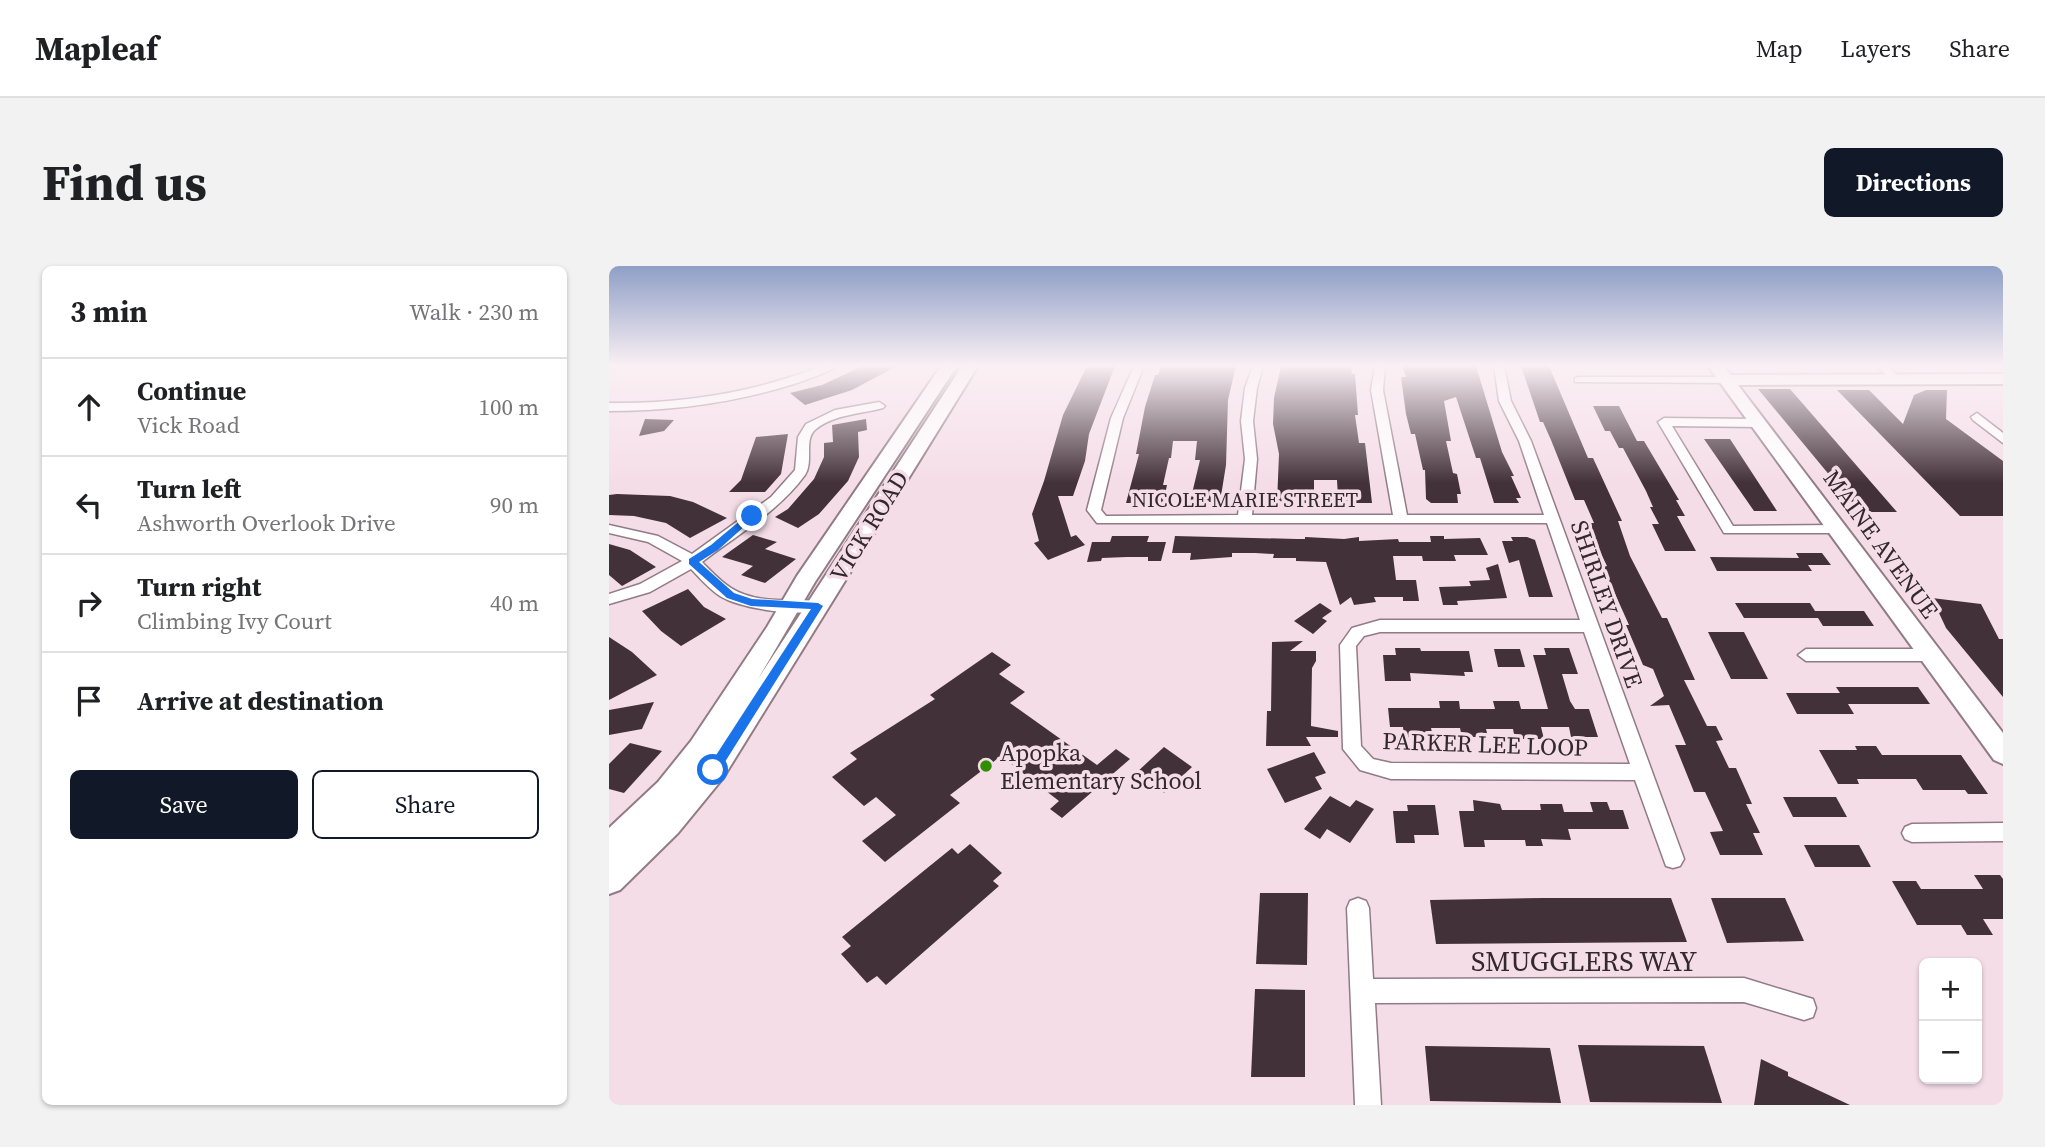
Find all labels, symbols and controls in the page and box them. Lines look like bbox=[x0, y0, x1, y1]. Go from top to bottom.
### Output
text: Mapleaf bbox=[35, 26, 158, 71]
text: Map bbox=[1756, 32, 1803, 65]
text: Layers bbox=[1841, 32, 1911, 65]
text: Share bbox=[1949, 32, 2010, 65]
button: Directions bbox=[1824, 148, 2003, 217]
text: Find us bbox=[42, 149, 207, 216]
text: 3 min bbox=[70, 291, 148, 332]
text: Walk · 230 m bbox=[409, 296, 539, 328]
text: Continue bbox=[137, 373, 246, 409]
icon: ahead bbox=[70, 388, 108, 426]
text: 100 m bbox=[478, 391, 539, 423]
text: Vick Road bbox=[137, 409, 240, 441]
street label: MAINE AVENUE bbox=[1816, 463, 1946, 625]
street label: VICK ROAD bbox=[822, 464, 916, 588]
text: Turn left bbox=[137, 471, 241, 507]
street label: NICOLE MARIE STREET bbox=[1132, 485, 1358, 514]
icon: left bbox=[70, 486, 108, 524]
text: 90 m bbox=[490, 489, 539, 521]
route end bbox=[736, 500, 767, 531]
text: Ashworth Overlook Drive bbox=[137, 507, 396, 539]
street label: SHIRLEY DRIVE bbox=[1563, 516, 1651, 692]
text: Turn right bbox=[137, 569, 261, 605]
icon: right bbox=[70, 584, 108, 622]
text: 40 m bbox=[490, 587, 539, 619]
text: Climbing Ivy Court bbox=[137, 605, 332, 637]
icon: arrive bbox=[70, 682, 108, 720]
text: Arrive at destination bbox=[137, 683, 384, 719]
street label: PARKER LEE LOOP bbox=[1382, 724, 1588, 764]
place label: Apopka Elementary School bbox=[1000, 736, 1202, 797]
route start bbox=[697, 754, 728, 785]
marker: Apopka Elementary School bbox=[978, 758, 994, 774]
button: Save bbox=[70, 770, 298, 839]
button: Share bbox=[312, 770, 539, 839]
street label: SMUGGLERS WAY bbox=[1471, 942, 1697, 980]
map controls bbox=[1919, 958, 1982, 1084]
button: + bbox=[1919, 958, 1982, 1021]
button: − bbox=[1919, 1021, 1982, 1084]

